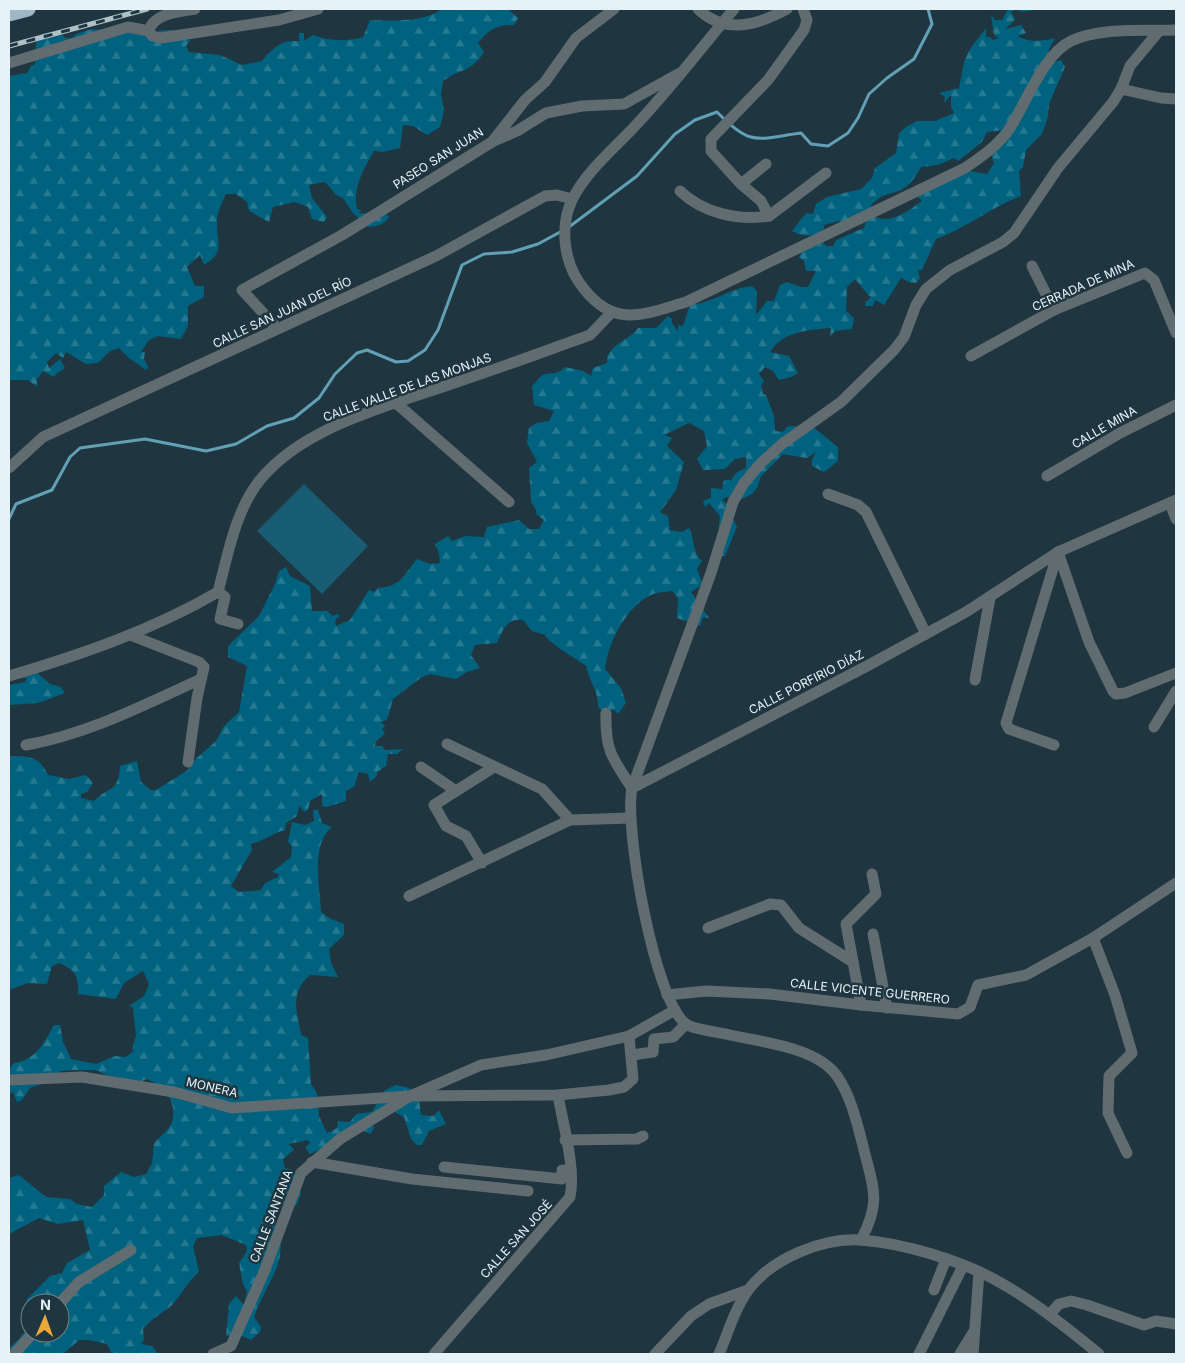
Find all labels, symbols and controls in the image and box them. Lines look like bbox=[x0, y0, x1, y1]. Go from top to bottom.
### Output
street label: PASEO SAN JUAN bbox=[390, 124, 486, 192]
street label: CERRADA DE MINA bbox=[1030, 256, 1136, 314]
street label: CALLE SAN JUAN DEL RÍO bbox=[210, 273, 354, 351]
street label: CALLE VALLE DE LAS MONJAS bbox=[321, 349, 493, 424]
street label: CALLE MINA bbox=[1069, 402, 1139, 452]
street label: CALLE PORFIRIO DÍAZ bbox=[746, 646, 866, 718]
street label: CALLE VICENTE GUERRERO bbox=[789, 975, 951, 1007]
street label: MONERA bbox=[185, 1074, 239, 1100]
street label: CALLE SANTANA bbox=[246, 1167, 296, 1265]
street label: CALLE SAN JOSÉ bbox=[477, 1197, 555, 1281]
north arrow bbox=[20, 1293, 70, 1343]
text: N bbox=[40, 1296, 51, 1313]

